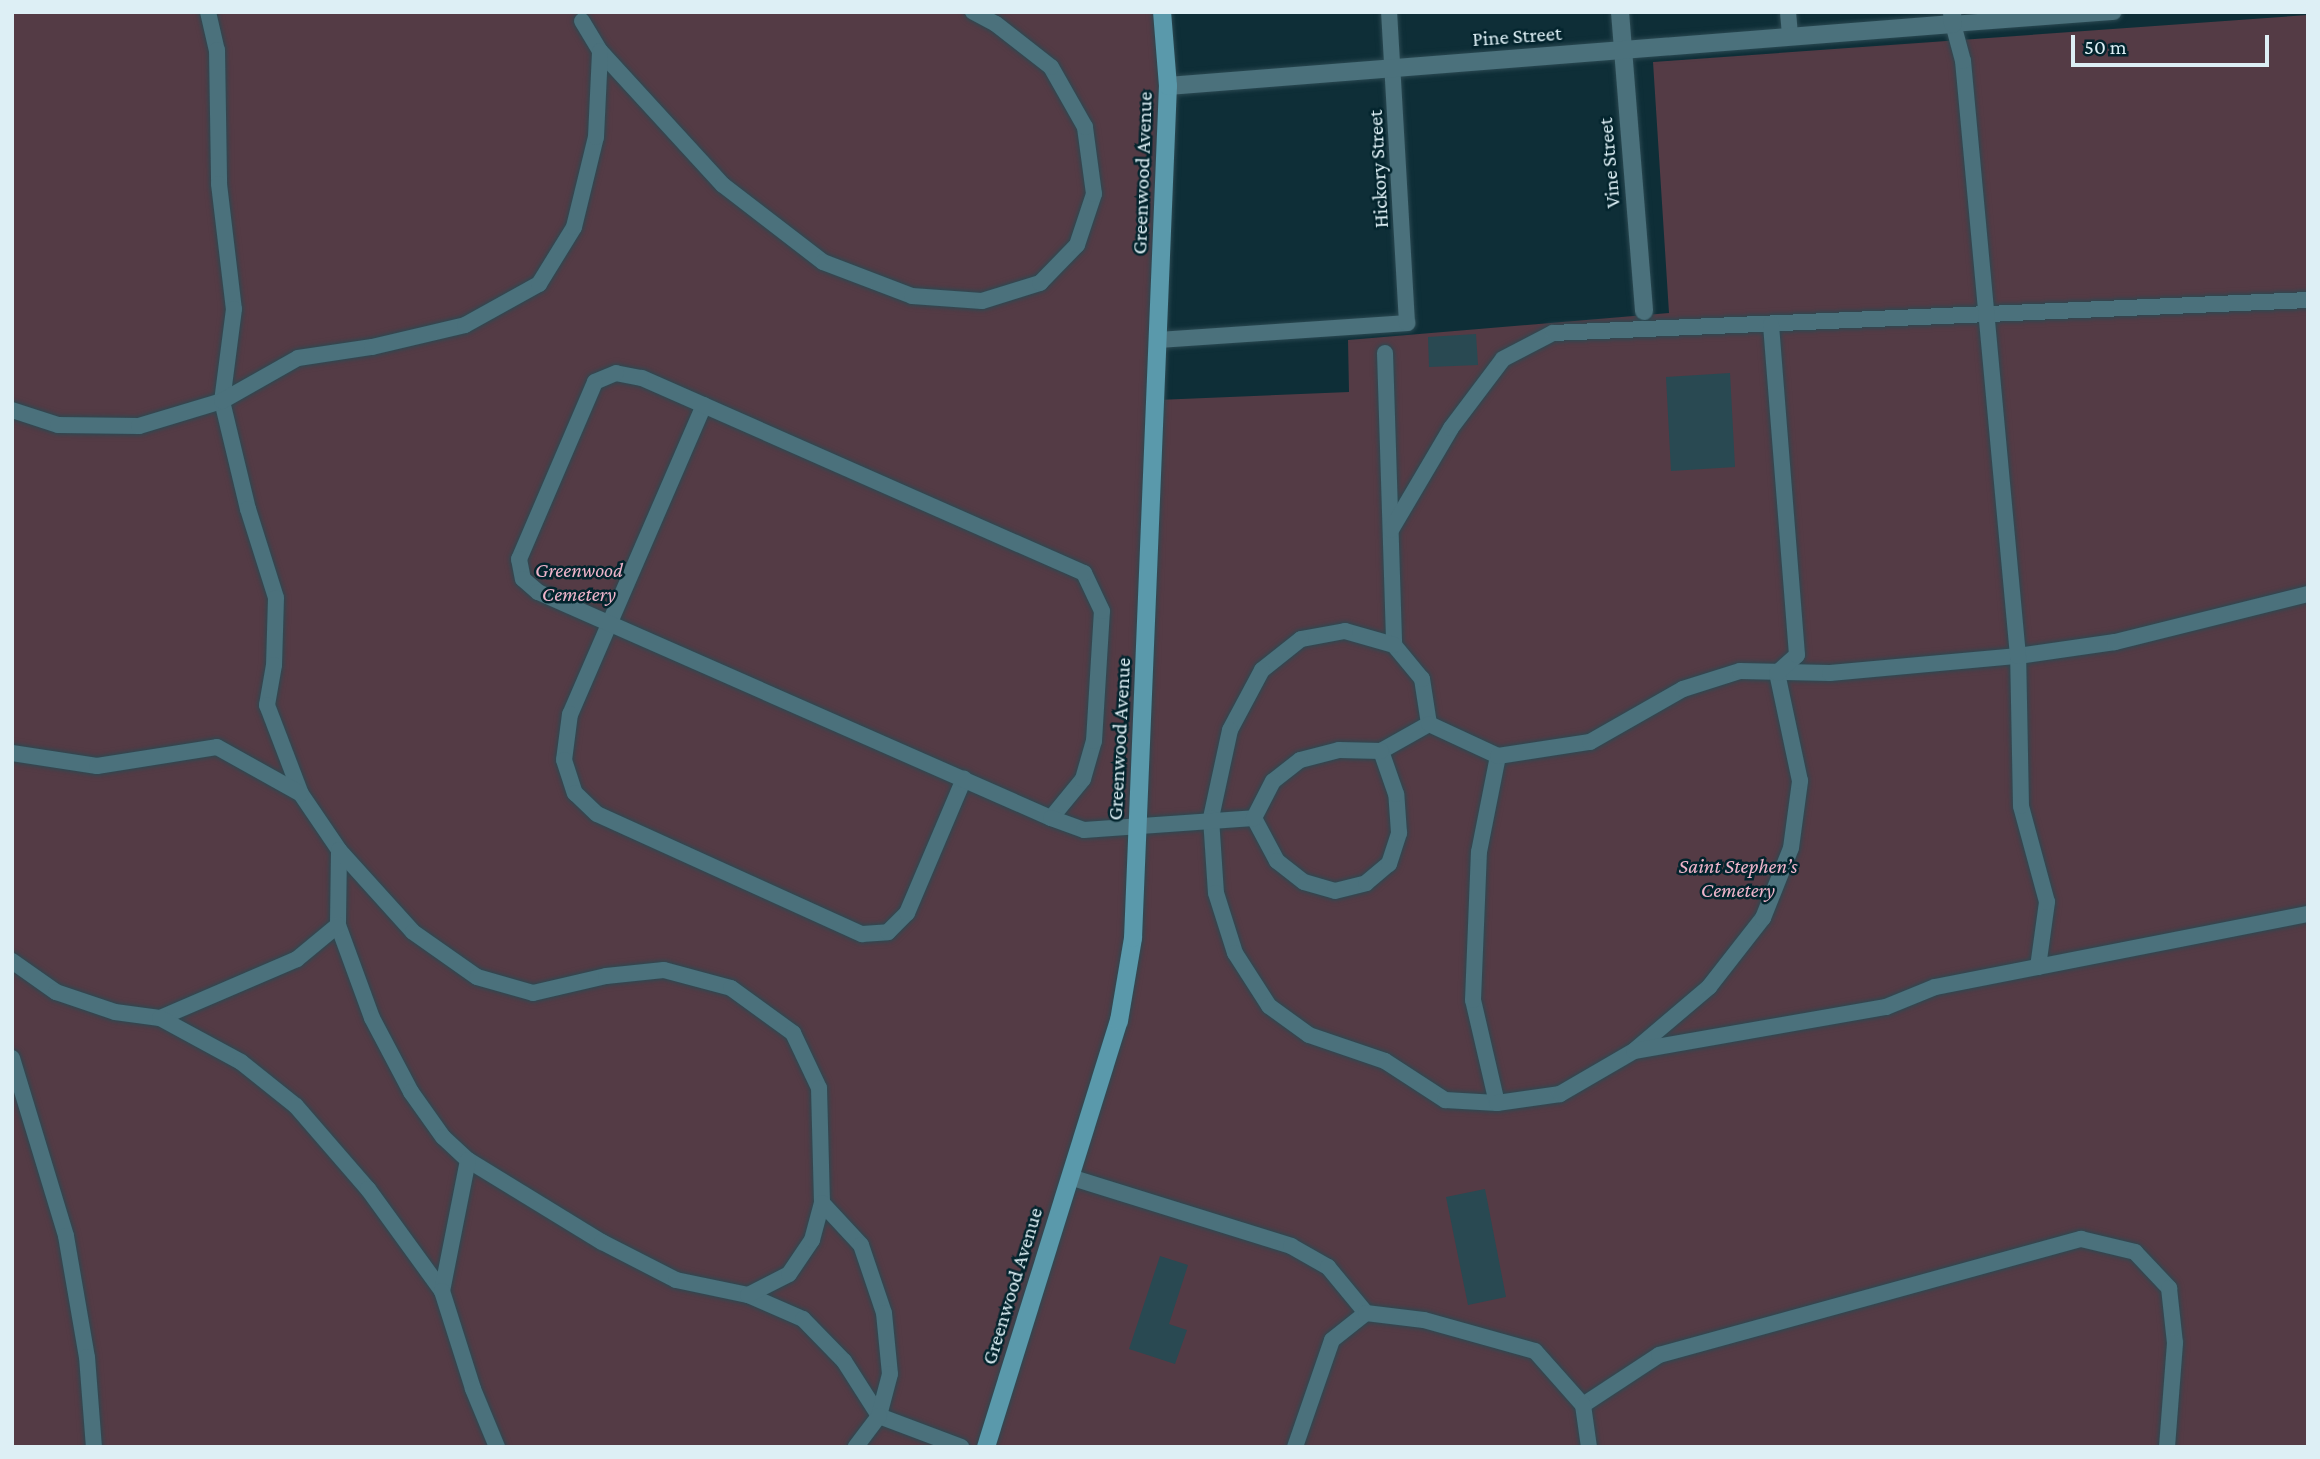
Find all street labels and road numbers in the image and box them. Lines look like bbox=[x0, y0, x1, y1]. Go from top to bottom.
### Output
street label: Pine Street bbox=[1471, 20, 1563, 52]
street label: Greenwood Avenue bbox=[1127, 91, 1157, 255]
street label: Hickory Street bbox=[1362, 109, 1394, 229]
street label: Vine Street bbox=[1592, 117, 1626, 209]
street label: Greenwood Avenue bbox=[1102, 657, 1136, 821]
street label: Greenwood Avenue bbox=[976, 1204, 1048, 1368]

